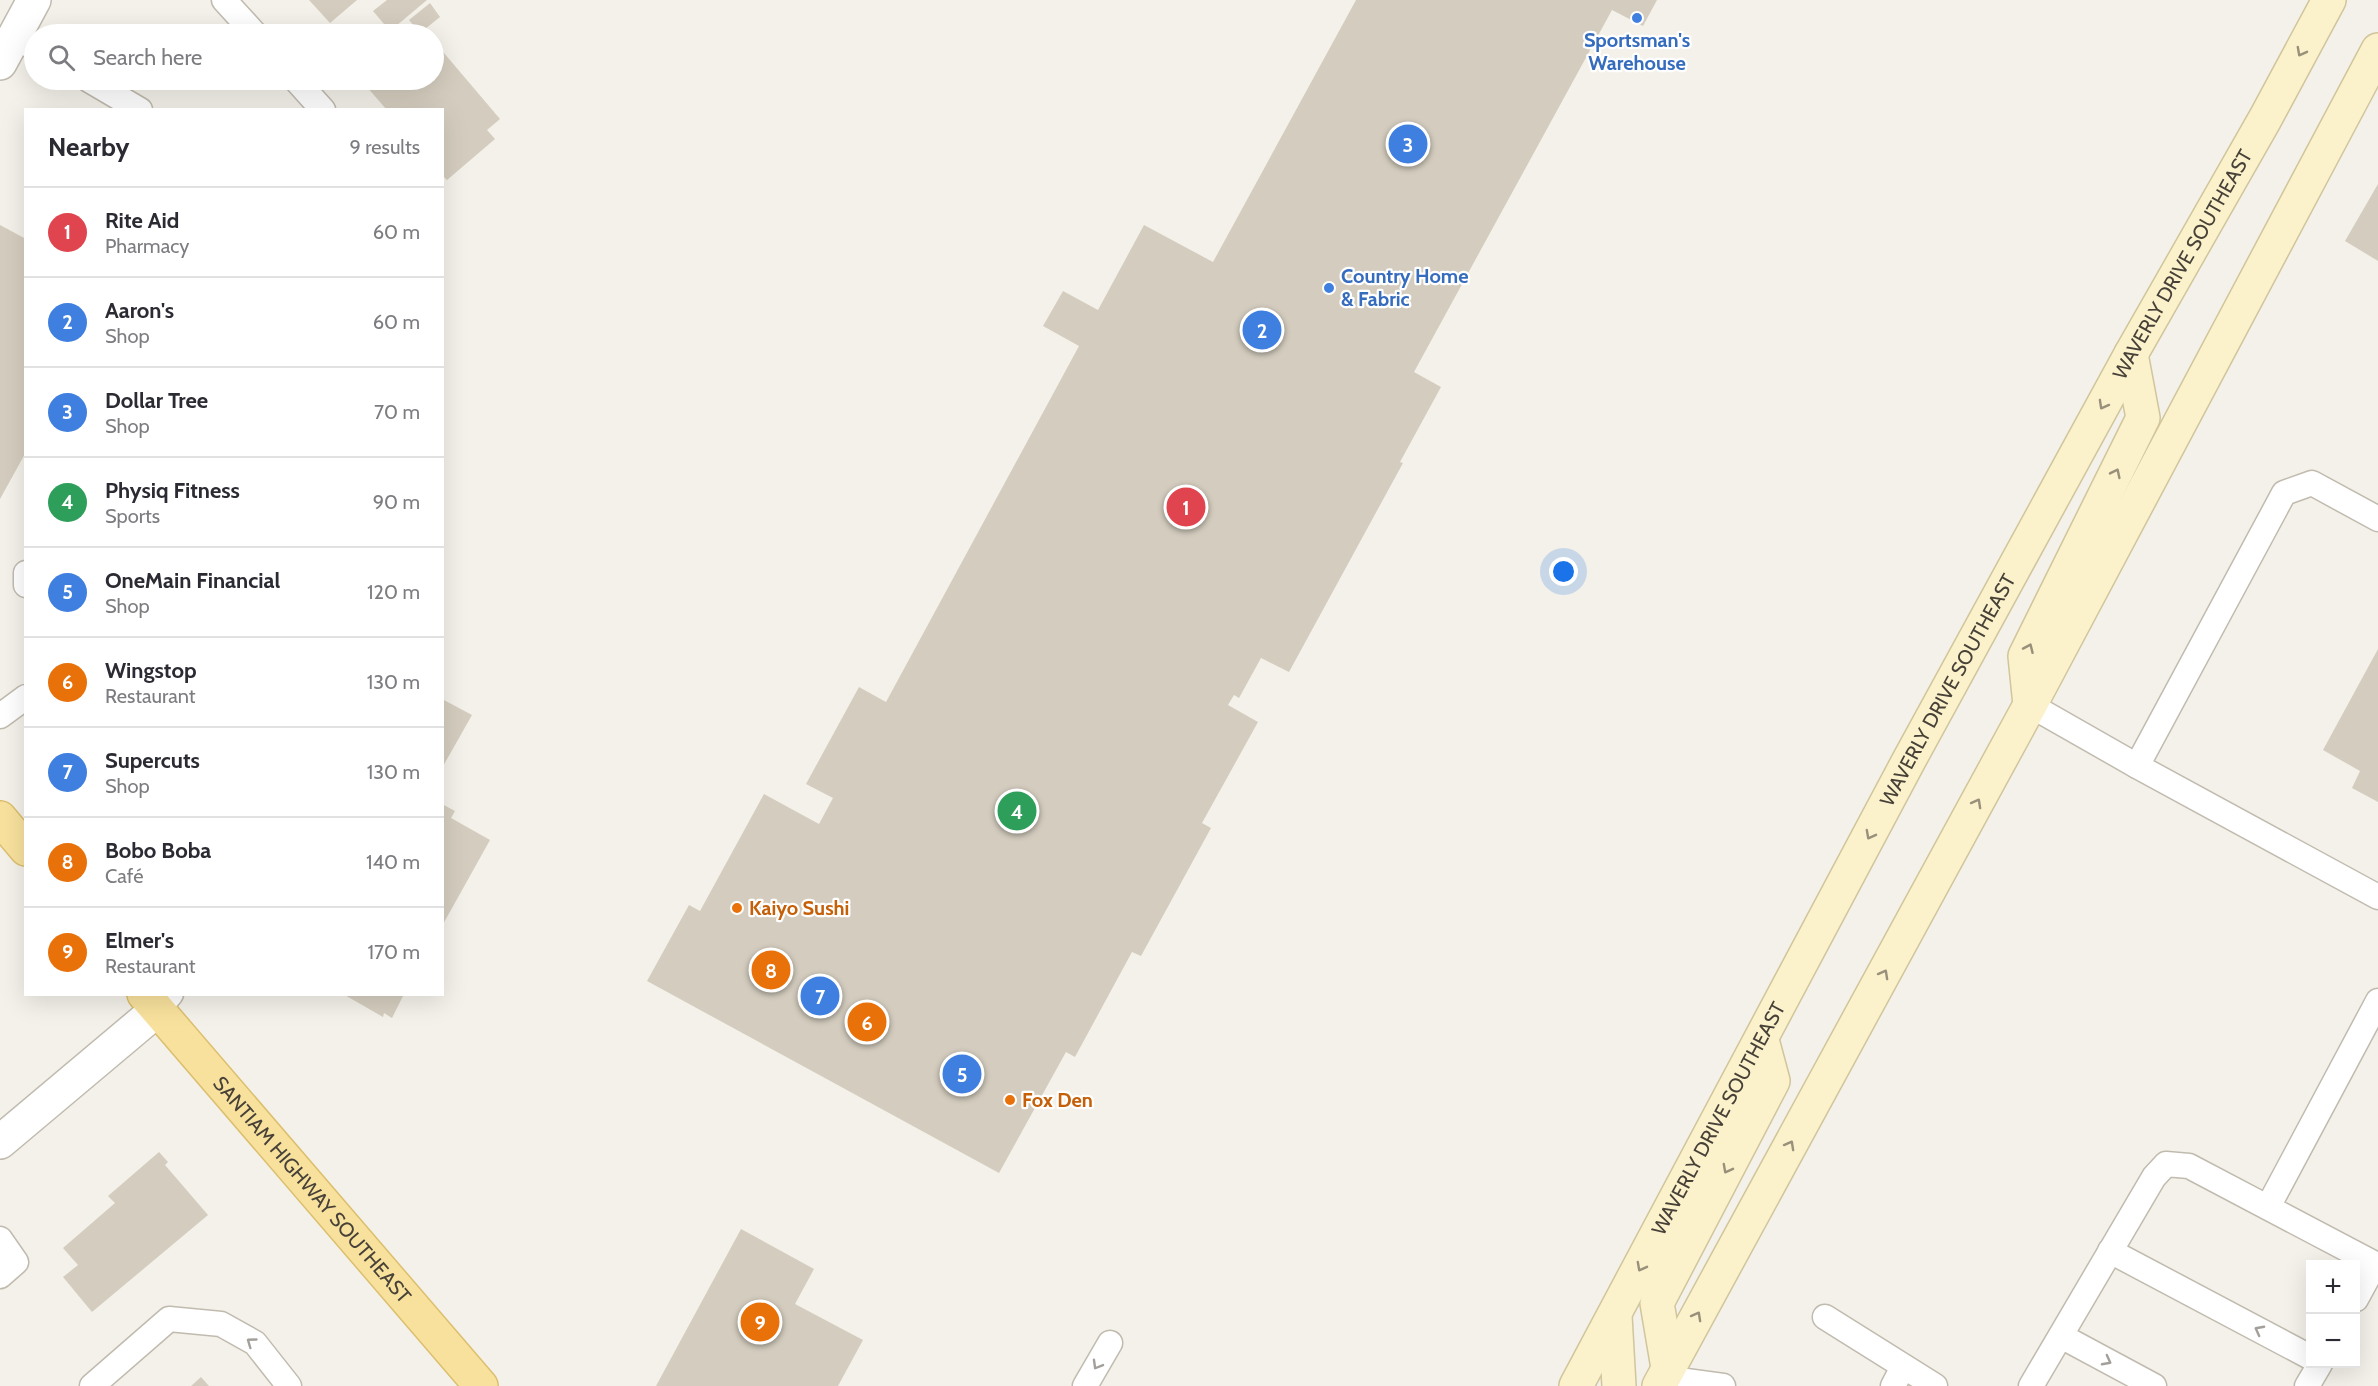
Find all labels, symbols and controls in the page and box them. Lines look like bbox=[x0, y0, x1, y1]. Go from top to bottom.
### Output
marker: Sportsman's Warehouse bbox=[1630, 11, 1644, 25]
search box bbox=[24, 24, 444, 90]
place label: Sportsman's Warehouse bbox=[1584, 28, 1690, 75]
icon: search bbox=[45, 41, 78, 74]
text: Search here bbox=[93, 44, 202, 71]
one-way arrow bbox=[2297, 45, 2308, 56]
pin: 3 bbox=[1388, 122, 1428, 166]
text: Nearby bbox=[48, 131, 129, 163]
text: 9 results bbox=[349, 135, 420, 159]
street label: WAVERLY DRIVE SOUTHEAST bbox=[2108, 145, 2257, 383]
text: Rite Aid bbox=[105, 207, 179, 234]
text: 1 bbox=[64, 220, 71, 244]
text: 60 m bbox=[373, 220, 420, 244]
text: Pharmacy bbox=[105, 234, 189, 258]
place label: Country Home & Fabric bbox=[1341, 264, 1468, 311]
marker: Country Home & Fabric bbox=[1322, 281, 1336, 295]
text: Aaron's bbox=[105, 297, 174, 324]
pin: 2 bbox=[1242, 308, 1282, 352]
text: 2 bbox=[62, 310, 73, 334]
text: 60 m bbox=[373, 310, 420, 334]
text: Shop bbox=[105, 324, 150, 348]
text: Dollar Tree bbox=[105, 387, 208, 414]
one-way arrow bbox=[2099, 399, 2110, 409]
text: 3 bbox=[62, 400, 73, 424]
text: 70 m bbox=[374, 400, 420, 424]
text: Shop bbox=[105, 414, 150, 438]
one-way arrow bbox=[2108, 468, 2120, 479]
text: Physiq Fitness bbox=[105, 477, 240, 504]
pin: 1 bbox=[1166, 484, 1206, 530]
text: 4 bbox=[61, 490, 74, 514]
text: 90 m bbox=[373, 490, 420, 514]
text: Sports bbox=[105, 504, 160, 528]
your location bbox=[1549, 557, 1578, 586]
text: OneMain Financial bbox=[105, 567, 280, 594]
street label: WAVERLY DRIVE SOUTHEAST bbox=[1875, 570, 2021, 810]
text: 5 bbox=[62, 580, 73, 604]
text: 120 m bbox=[367, 580, 420, 604]
text: Shop bbox=[105, 594, 150, 618]
one-way arrow bbox=[2022, 643, 2034, 654]
text: Wingstop bbox=[105, 657, 197, 684]
text: 6 bbox=[62, 670, 73, 694]
text: 130 m bbox=[367, 670, 420, 694]
text: Restaurant bbox=[105, 684, 196, 708]
text: Supercuts bbox=[105, 747, 200, 774]
text: 7 bbox=[62, 760, 73, 784]
text: 130 m bbox=[367, 760, 420, 784]
text: Shop bbox=[105, 774, 150, 798]
pin: 4 bbox=[998, 788, 1036, 834]
one-way arrow bbox=[1970, 799, 1981, 809]
one-way arrow bbox=[1866, 828, 1877, 839]
text: Bobo Boba bbox=[105, 837, 211, 864]
text: 8 bbox=[61, 850, 74, 874]
text: 140 m bbox=[366, 850, 420, 874]
text: Café bbox=[105, 864, 143, 888]
place label: Kaiyo Sushi bbox=[749, 896, 849, 920]
marker: Kaiyo Sushi bbox=[730, 901, 744, 915]
text: Elmer's bbox=[105, 927, 174, 954]
text: 9 bbox=[62, 940, 73, 964]
text: 170 m bbox=[368, 940, 420, 964]
pin: 8 bbox=[752, 948, 790, 992]
text: Restaurant bbox=[105, 954, 196, 978]
one-way arrow bbox=[1877, 970, 1888, 980]
pin: 7 bbox=[800, 974, 840, 1018]
street label: WAVERLY DRIVE SOUTHEAST bbox=[1647, 998, 1790, 1239]
pin: 6 bbox=[848, 1000, 886, 1044]
pin: 5 bbox=[942, 1052, 982, 1096]
street label: SANTIAM HIGHWAY SOUTHEAST bbox=[208, 1071, 416, 1308]
place label: Fox Den bbox=[1022, 1088, 1093, 1112]
marker: Fox Den bbox=[1003, 1093, 1017, 1107]
one-way arrow bbox=[1783, 1141, 1794, 1151]
one-way arrow bbox=[1722, 1163, 1734, 1174]
map controls bbox=[2306, 1260, 2360, 1368]
button: + bbox=[2306, 1260, 2360, 1314]
one-way arrow bbox=[1637, 1261, 1648, 1271]
pin: 9 bbox=[740, 1300, 780, 1344]
one-way arrow bbox=[1690, 1312, 1701, 1322]
button: − bbox=[2306, 1314, 2360, 1368]
one-way arrow bbox=[2255, 1326, 2265, 1337]
one-way arrow bbox=[247, 1338, 258, 1349]
one-way arrow bbox=[2101, 1354, 2112, 1365]
one-way arrow bbox=[1093, 1358, 1105, 1369]

